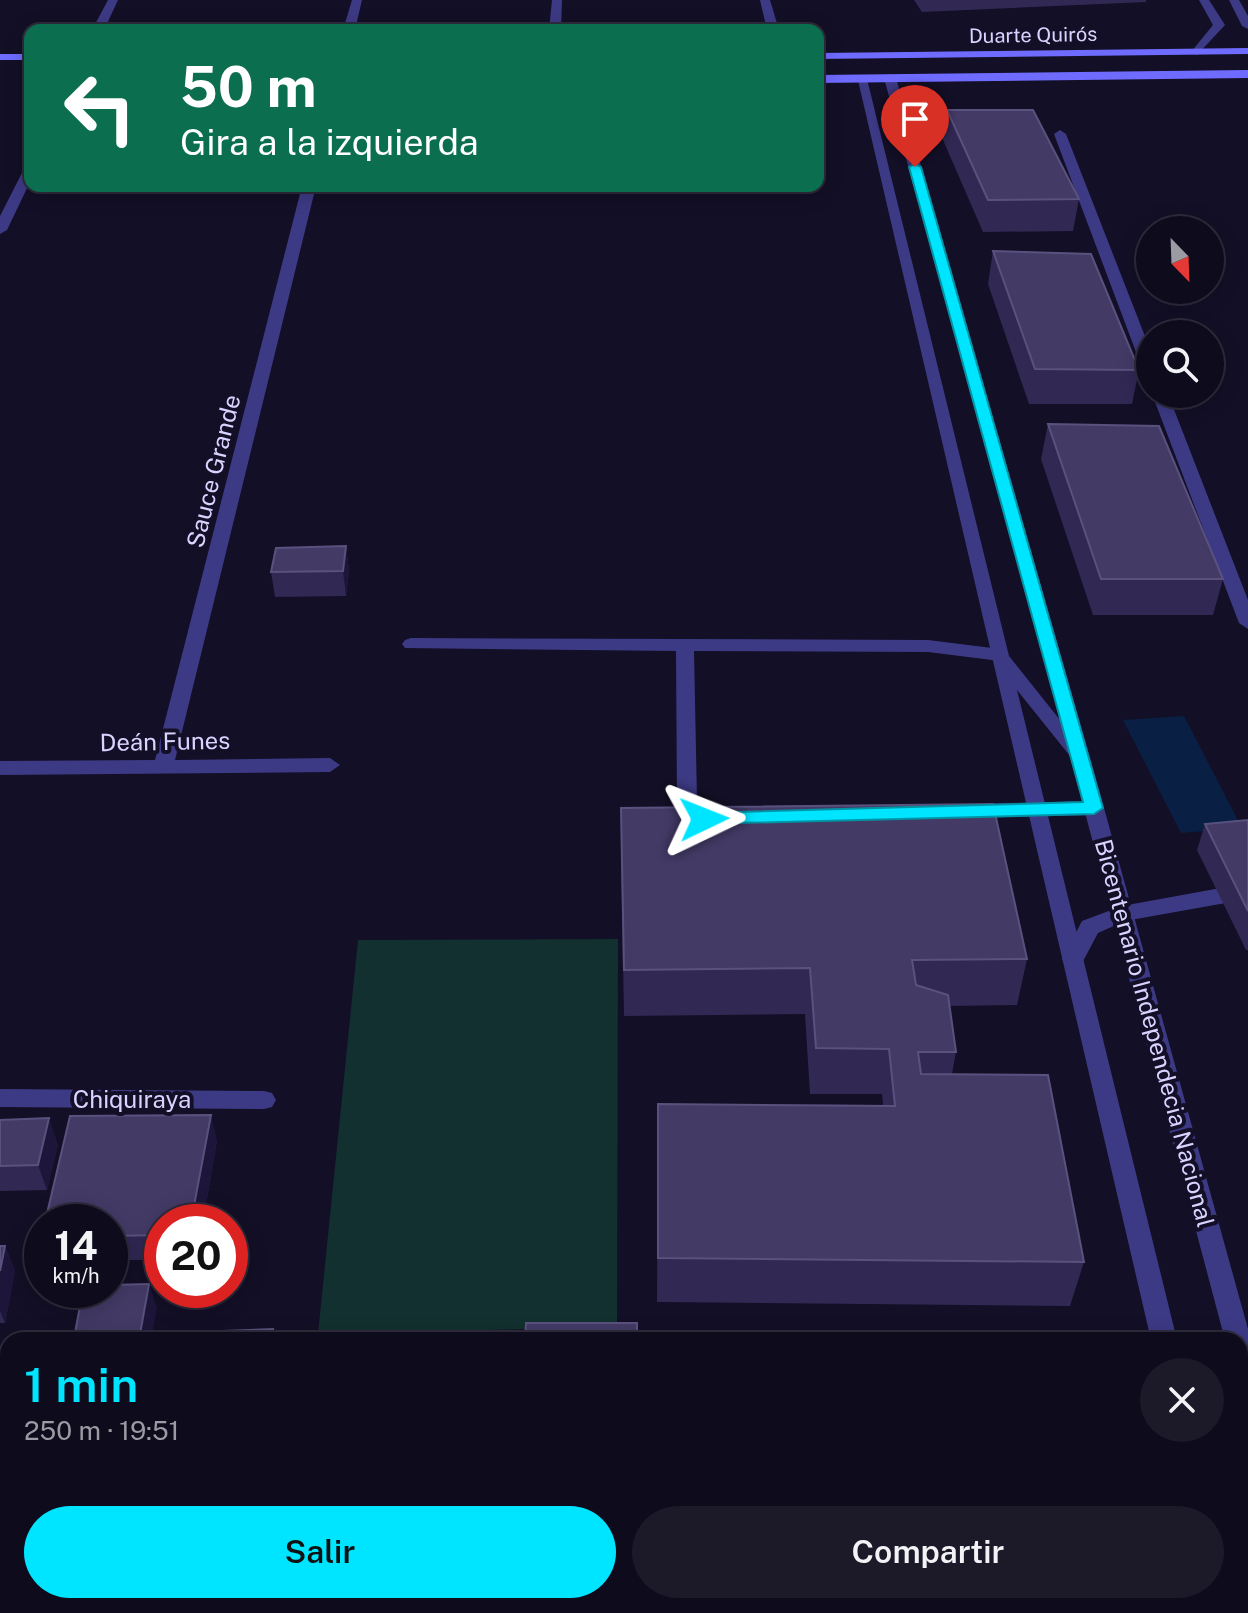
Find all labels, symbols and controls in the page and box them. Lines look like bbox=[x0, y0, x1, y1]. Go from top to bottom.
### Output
street label: Duarte Quirós bbox=[969, 22, 1097, 48]
text: 50 m bbox=[180, 54, 317, 120]
icon: left bbox=[48, 56, 152, 160]
pin bbox=[881, 85, 949, 167]
icon: arrive bbox=[893, 97, 937, 141]
text: Gira a la izquierda bbox=[180, 121, 479, 163]
north arrow bbox=[1136, 216, 1224, 304]
map controls bbox=[1136, 216, 1224, 408]
button: search bbox=[1136, 320, 1224, 408]
street label: Sauce Grande bbox=[180, 391, 246, 551]
street label: Deán Funes bbox=[99, 726, 231, 756]
position arrow bbox=[662, 777, 746, 861]
street label: Bicentenario Independecia Nacional bbox=[1090, 836, 1220, 1230]
street label: Chiquiraya bbox=[73, 1085, 191, 1113]
speed limit sign: 20 bbox=[144, 1204, 248, 1308]
text: 14 bbox=[54, 1222, 98, 1269]
text: km/h bbox=[52, 1264, 100, 1288]
text: 1 min bbox=[24, 1356, 138, 1413]
button: close bbox=[1140, 1358, 1224, 1442]
text: 250 m · 19:51 bbox=[24, 1415, 179, 1446]
button: Salir bbox=[24, 1506, 616, 1598]
button: Compartir bbox=[632, 1506, 1224, 1598]

